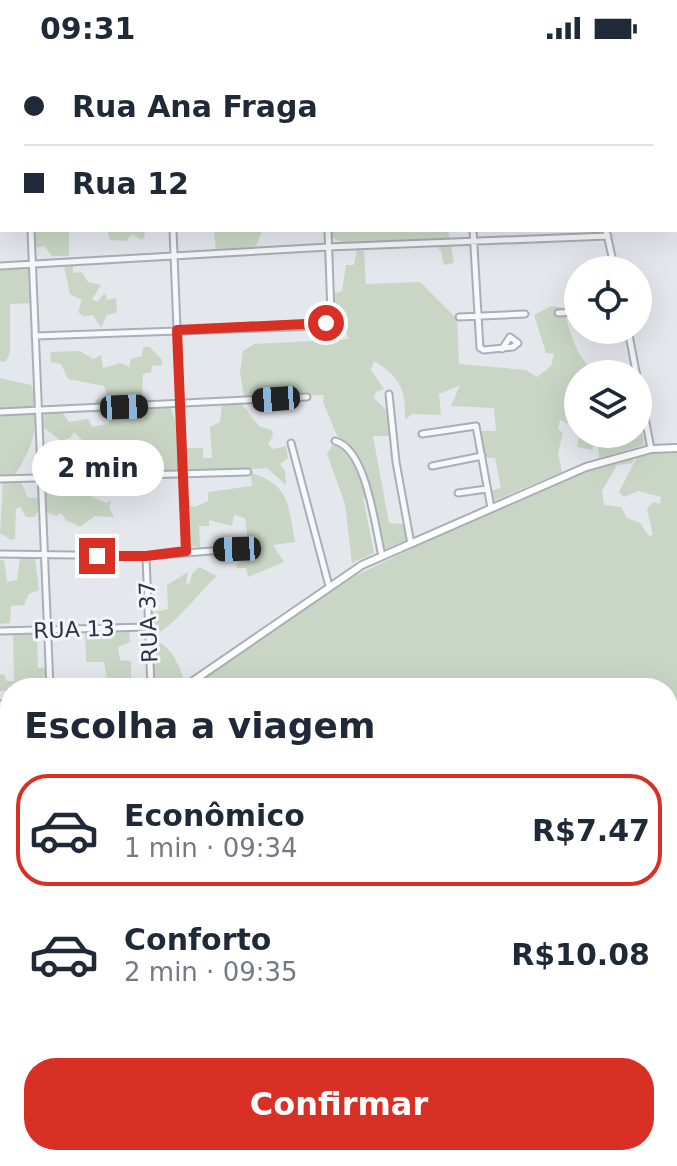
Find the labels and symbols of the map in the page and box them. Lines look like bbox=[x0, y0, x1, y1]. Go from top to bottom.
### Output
route start bbox=[308, 305, 344, 341]
car bbox=[251, 385, 301, 413]
car bbox=[100, 394, 148, 420]
callout: 2 min bbox=[31, 440, 163, 496]
car bbox=[213, 536, 261, 562]
route end bbox=[79, 538, 115, 574]
street label: RUA 37 bbox=[135, 581, 162, 663]
street label: RUA 13 bbox=[33, 616, 115, 643]

